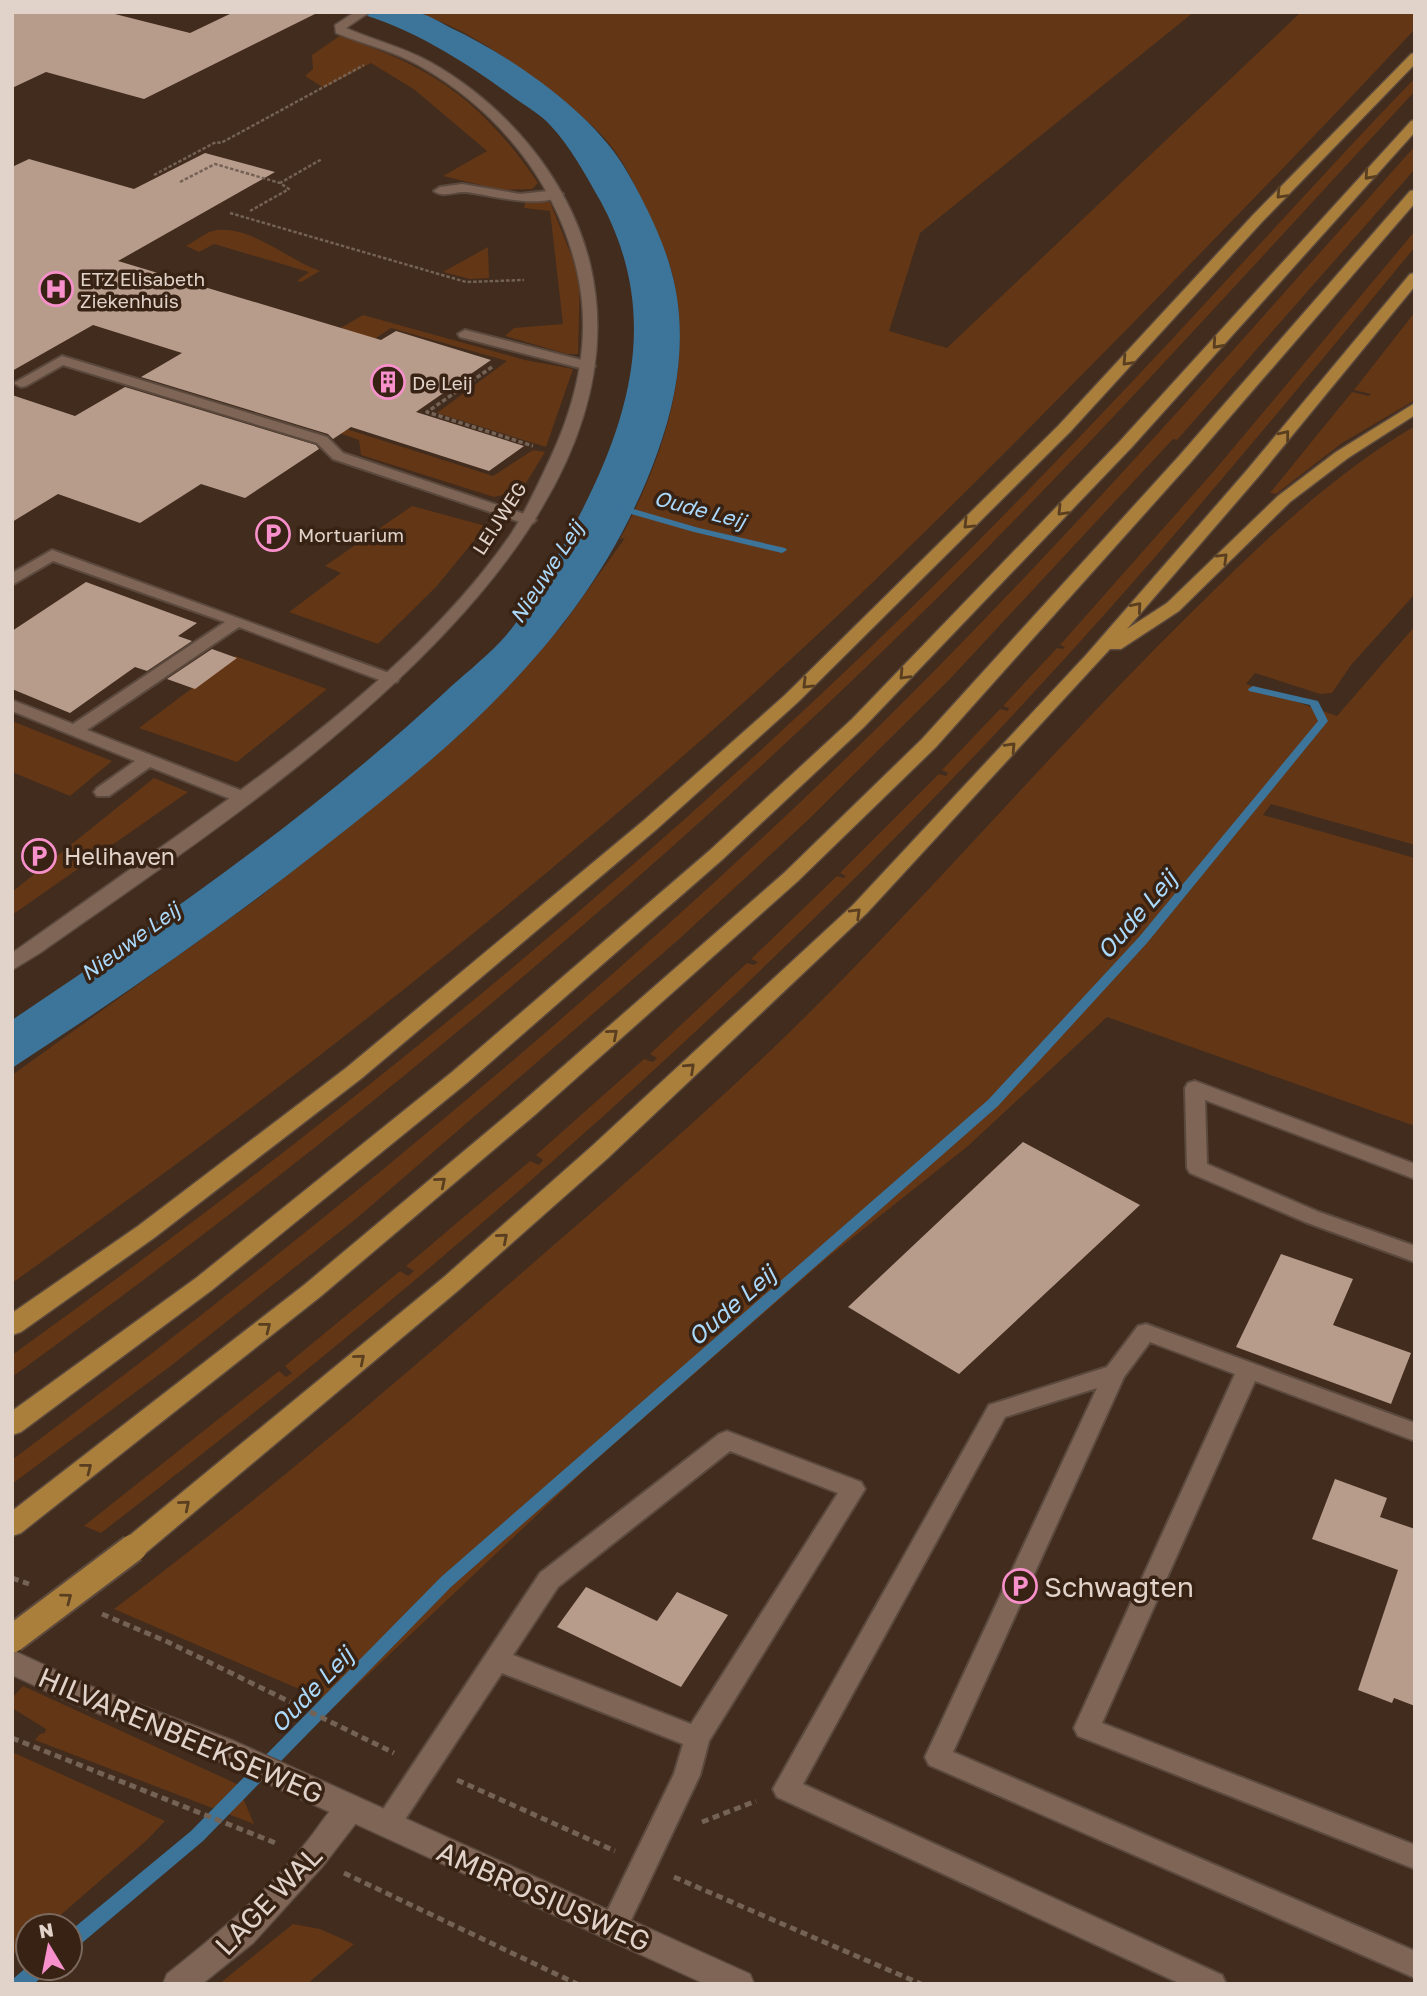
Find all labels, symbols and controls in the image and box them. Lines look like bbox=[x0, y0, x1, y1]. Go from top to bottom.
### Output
one-way arrow bbox=[1365, 167, 1377, 180]
one-way arrow bbox=[1277, 186, 1290, 199]
place label: ETZ Elisabeth Ziekenhuis bbox=[80, 267, 205, 312]
hospital icon: ETZ Elisabeth Ziekenhuis bbox=[37, 270, 75, 308]
one-way arrow bbox=[1213, 336, 1225, 349]
one-way arrow bbox=[1123, 353, 1135, 366]
building icon: De Leij bbox=[369, 363, 407, 401]
place label: De Leij bbox=[412, 371, 473, 394]
one-way arrow bbox=[1277, 430, 1289, 443]
street label: LEIJWEG bbox=[467, 477, 531, 559]
water label: Oude Leij bbox=[651, 484, 751, 534]
one-way arrow bbox=[1058, 502, 1070, 515]
water label: Nieuwe Leij bbox=[504, 514, 590, 628]
parking icon: Mortuarium bbox=[254, 515, 292, 553]
one-way arrow bbox=[964, 515, 977, 528]
place label: Mortuarium bbox=[298, 523, 404, 546]
one-way arrow bbox=[1215, 554, 1227, 566]
one-way arrow bbox=[1129, 603, 1141, 616]
one-way arrow bbox=[900, 666, 913, 679]
one-way arrow bbox=[802, 675, 815, 688]
one-way arrow bbox=[1003, 742, 1016, 755]
parking icon: Helihaven bbox=[20, 837, 58, 875]
place label: Helihaven bbox=[64, 842, 175, 870]
water label: Oude Leij bbox=[1090, 862, 1185, 965]
water label: Nieuwe Leij bbox=[75, 895, 186, 986]
one-way arrow bbox=[848, 908, 861, 921]
one-way arrow bbox=[605, 1030, 618, 1042]
one-way arrow bbox=[682, 1064, 695, 1077]
one-way arrow bbox=[433, 1178, 446, 1190]
one-way arrow bbox=[495, 1233, 508, 1246]
water label: Oude Leij bbox=[681, 1257, 784, 1352]
one-way arrow bbox=[258, 1323, 270, 1336]
one-way arrow bbox=[352, 1355, 365, 1367]
one-way arrow bbox=[80, 1464, 92, 1477]
one-way arrow bbox=[178, 1500, 190, 1513]
parking icon: Schwagten bbox=[1001, 1567, 1039, 1605]
place label: Schwagten bbox=[1044, 1570, 1194, 1603]
one-way arrow bbox=[59, 1594, 71, 1607]
water label: Oude Leij bbox=[263, 1639, 361, 1738]
street label: HILVARENBEEKSEWEG bbox=[34, 1660, 328, 1810]
street label: AMBROSIUSWEG bbox=[432, 1834, 656, 1958]
street label: LAGE WAL bbox=[208, 1839, 328, 1961]
north arrow bbox=[14, 1912, 84, 1982]
text: N bbox=[37, 1917, 55, 1942]

